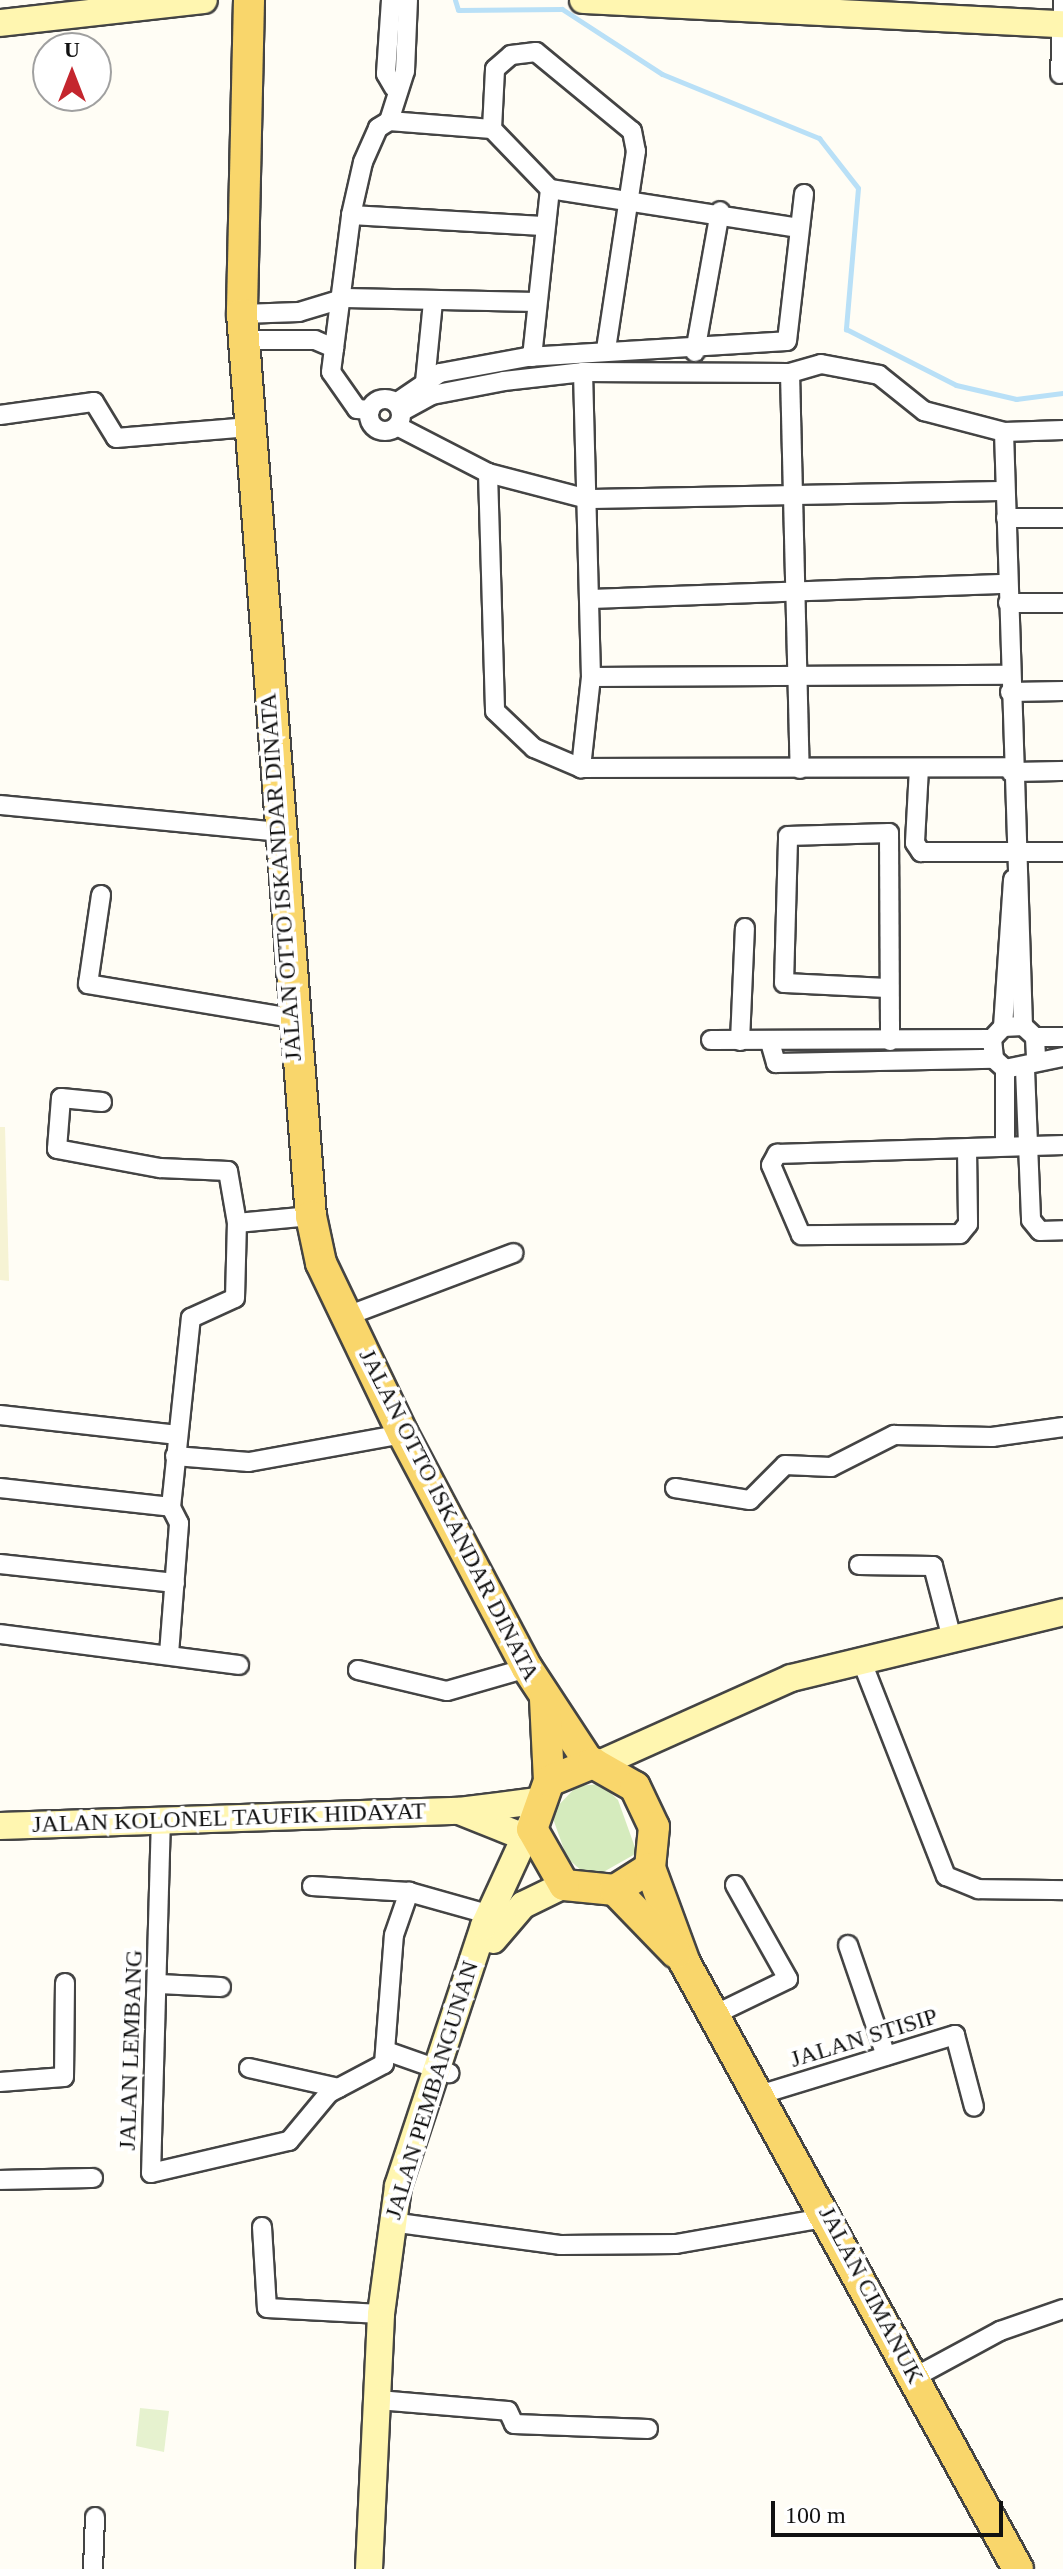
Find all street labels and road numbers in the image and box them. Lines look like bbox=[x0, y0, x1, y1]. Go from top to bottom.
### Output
street label: JALAN OTTO ISKANDAR DINATA bbox=[254, 692, 308, 1062]
street label: JALAN OTTO ISKANDAR DINATA bbox=[352, 1344, 546, 1686]
street label: JALAN KOLONEL TAUFIK HIDAYAT bbox=[31, 1797, 427, 1839]
street label: JALAN LEMBANG bbox=[113, 1949, 149, 2151]
street label: JALAN PEMBANGUNAN bbox=[379, 1957, 485, 2223]
street label: JALAN STISIP bbox=[787, 2002, 941, 2074]
street label: JALAN CIMANUK bbox=[812, 2201, 930, 2389]

